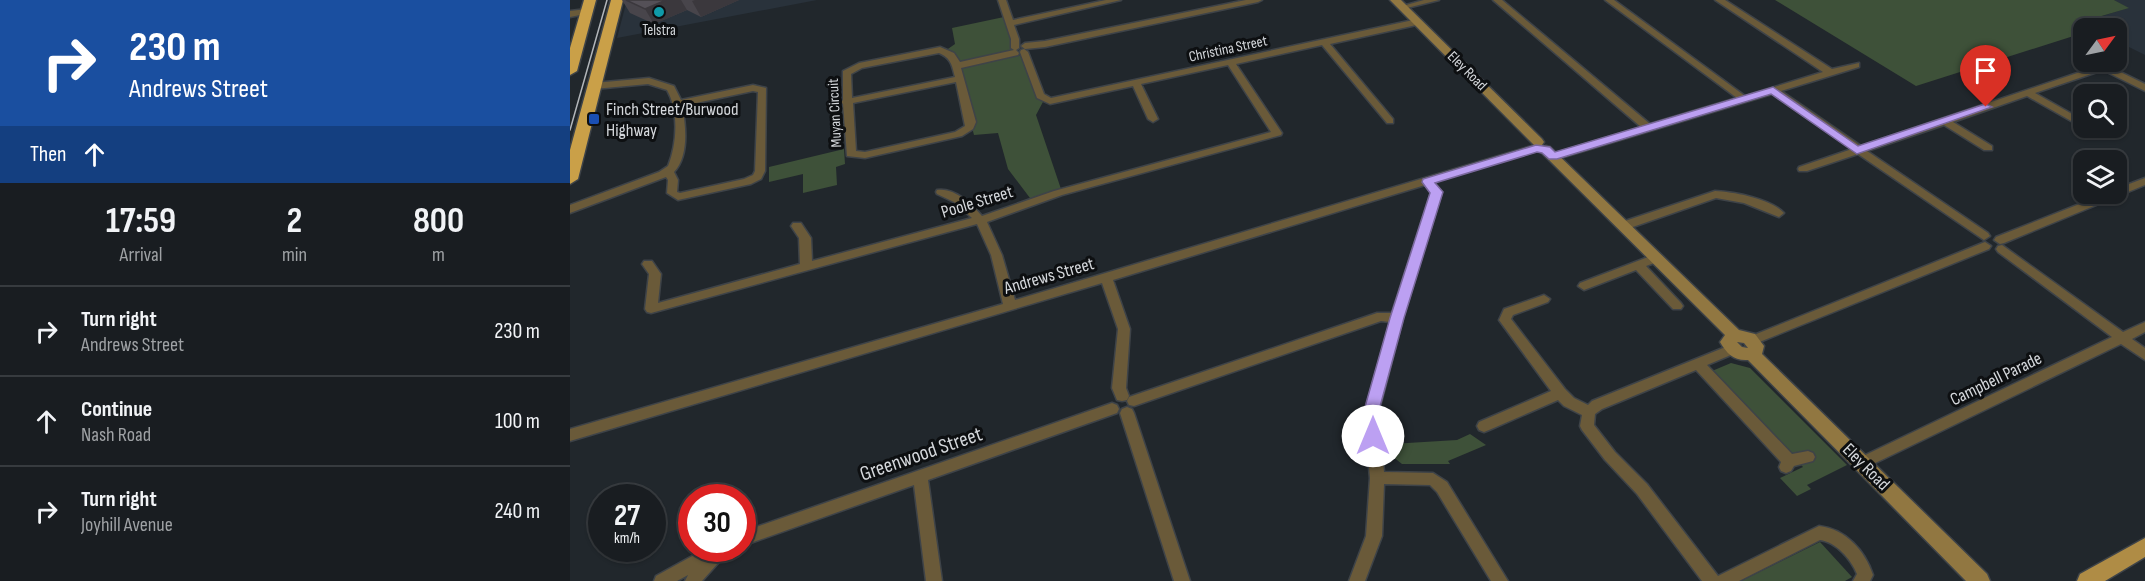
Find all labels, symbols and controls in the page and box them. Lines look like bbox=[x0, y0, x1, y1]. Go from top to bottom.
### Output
marker: Telstra bbox=[652, 5, 666, 19]
north arrow bbox=[2073, 18, 2127, 72]
map controls bbox=[2073, 18, 2127, 204]
place label: Telstra bbox=[642, 21, 676, 40]
text: 230 m bbox=[129, 22, 221, 73]
icon: right bbox=[30, 24, 108, 102]
street label: Christina Street bbox=[1187, 31, 1269, 67]
pin bbox=[1960, 45, 2011, 107]
street label: Eley Road bbox=[1443, 47, 1491, 95]
icon: arrive bbox=[1969, 54, 2002, 87]
text: Andrews Street bbox=[129, 73, 268, 105]
street label: Muyan Circuit bbox=[824, 78, 846, 148]
button: search bbox=[2073, 84, 2127, 138]
place label: Finch Street/Burwood Highway bbox=[606, 99, 739, 141]
marker: Finch Street/Burwood Highway bbox=[587, 112, 601, 126]
icon: ahead bbox=[78, 138, 111, 171]
text: Then bbox=[30, 141, 66, 168]
button: layers bbox=[2073, 150, 2127, 204]
street label: Poole Street bbox=[939, 181, 1016, 223]
text: 17:59 bbox=[106, 200, 176, 243]
text: 2 bbox=[287, 200, 302, 243]
text: 800 bbox=[413, 200, 464, 243]
text: Arrival bbox=[119, 243, 162, 267]
text: min bbox=[282, 243, 307, 267]
text: m bbox=[432, 243, 445, 267]
street label: Andrews Street bbox=[1001, 253, 1097, 299]
text: Turn right bbox=[81, 306, 157, 333]
icon: right bbox=[30, 315, 63, 348]
text: 230 m bbox=[494, 318, 540, 345]
text: Andrews Street bbox=[81, 333, 184, 357]
street label: Campbell Parade bbox=[1947, 348, 2045, 410]
text: Continue bbox=[81, 396, 152, 423]
position arrow bbox=[1341, 404, 1405, 468]
icon: ahead bbox=[30, 405, 63, 438]
text: 100 m bbox=[495, 408, 540, 435]
street label: Greenwood Street bbox=[857, 421, 985, 487]
text: Nash Road bbox=[81, 423, 151, 447]
street label: Eley Road bbox=[1838, 439, 1894, 495]
speed limit sign: 30 bbox=[678, 484, 756, 562]
text: Turn right bbox=[81, 486, 157, 513]
icon: right bbox=[30, 495, 63, 528]
text: 240 m bbox=[494, 498, 540, 525]
text: 27 bbox=[614, 498, 640, 534]
text: Joyhill Avenue bbox=[81, 513, 173, 537]
text: km/h bbox=[614, 529, 640, 548]

